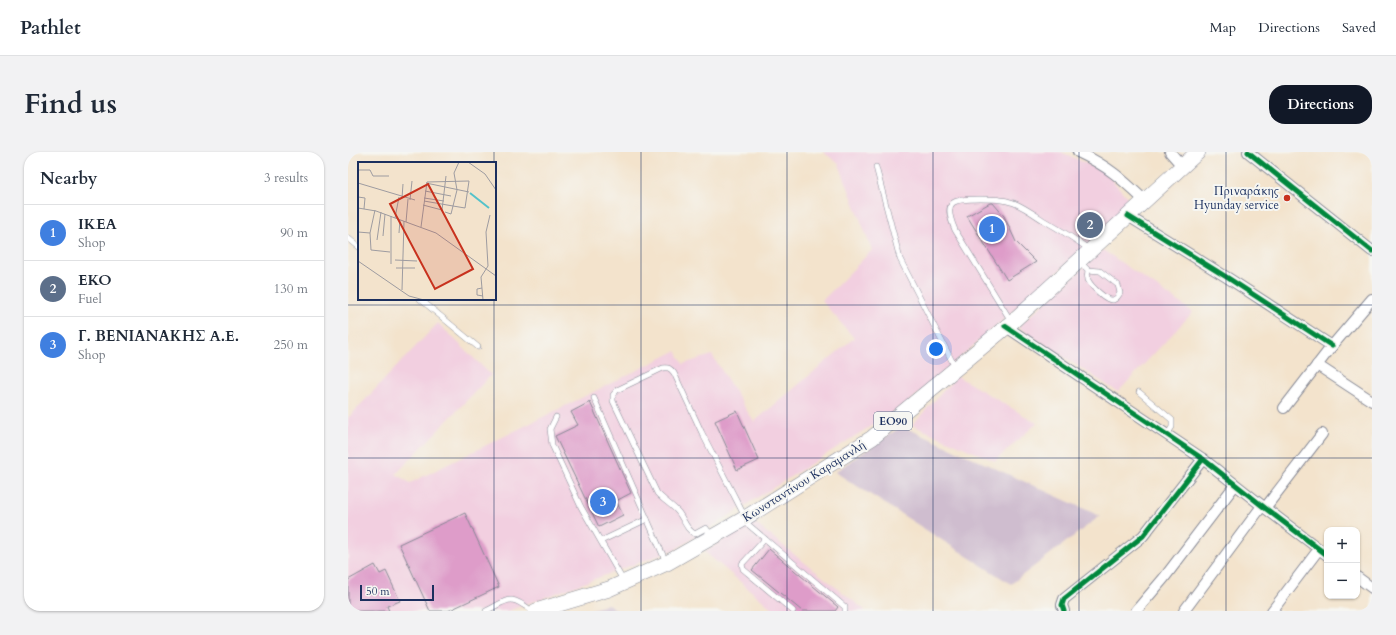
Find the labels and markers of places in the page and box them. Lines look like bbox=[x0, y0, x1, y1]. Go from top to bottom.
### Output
place label: Πριναράκης Hyunday service bbox=[1194, 183, 1279, 213]
marker: Πριναράκης Hyunday service bbox=[1282, 193, 1292, 203]
pin: 2 bbox=[1077, 210, 1103, 240]
pin: 1 bbox=[979, 214, 1005, 244]
pin: 3 bbox=[590, 487, 616, 517]

